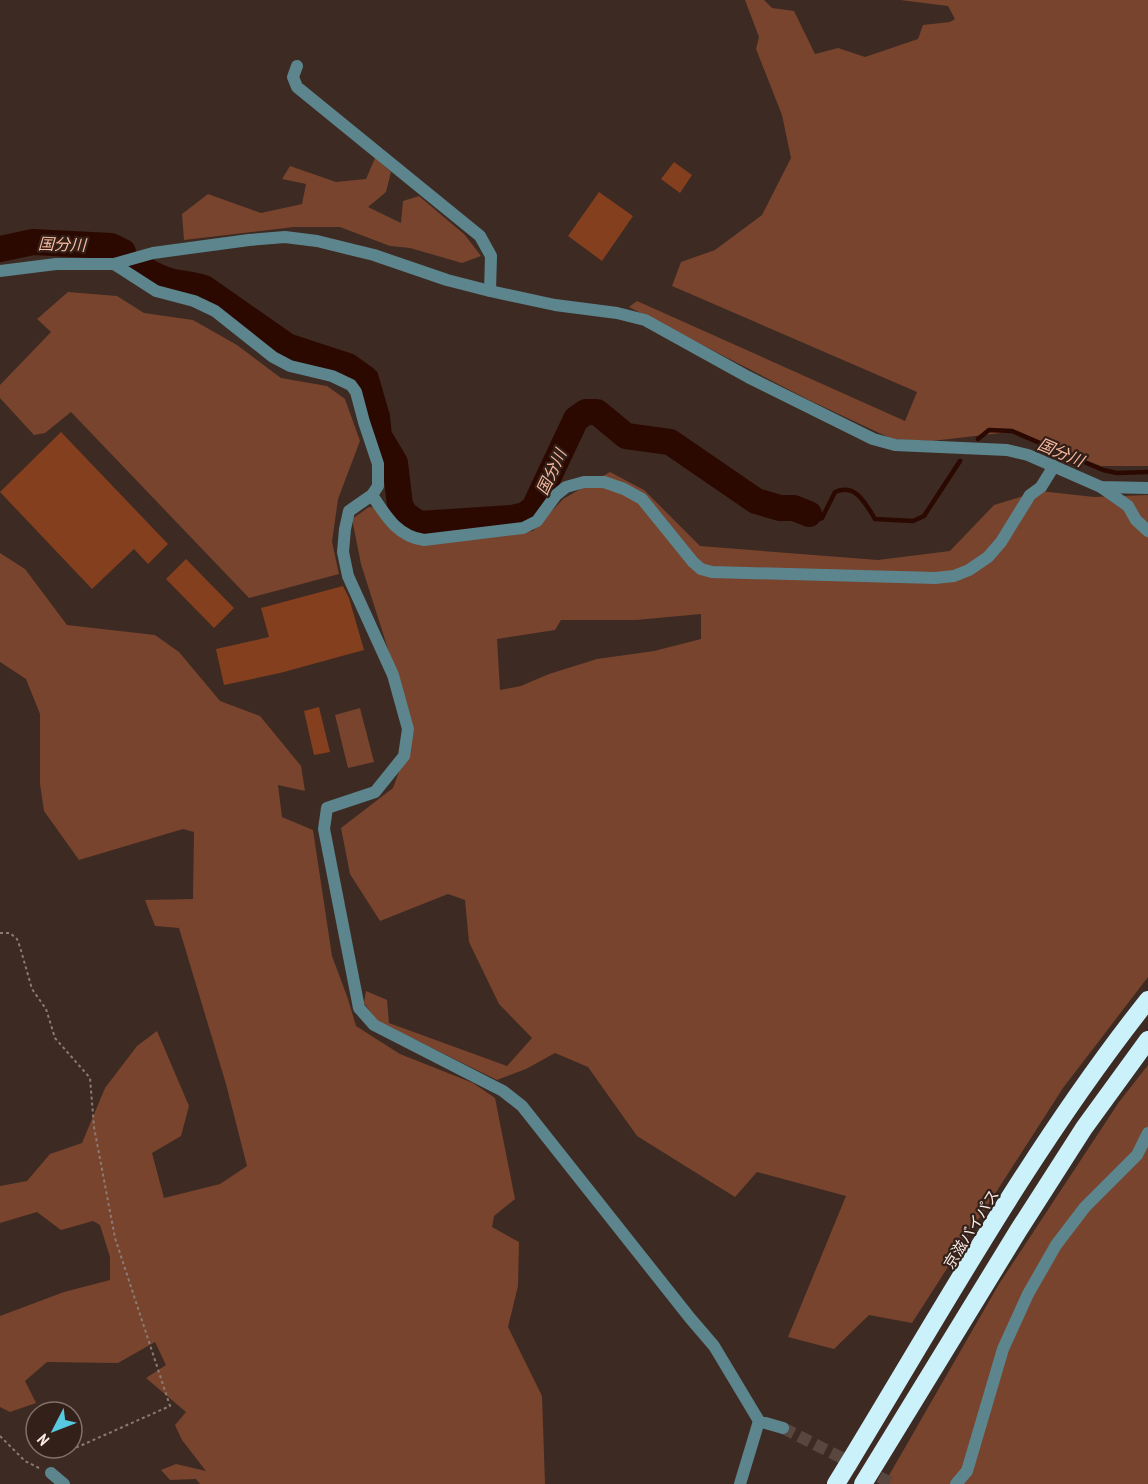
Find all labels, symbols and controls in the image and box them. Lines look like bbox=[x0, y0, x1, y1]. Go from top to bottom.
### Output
water label: 国分川 bbox=[38, 233, 88, 255]
water label: 国分川 bbox=[1035, 433, 1089, 471]
water label: 国分川 bbox=[532, 444, 571, 498]
street label: 京滋バイパス bbox=[939, 1186, 1003, 1272]
north arrow bbox=[24, 1400, 84, 1460]
text: N bbox=[33, 1430, 53, 1450]

